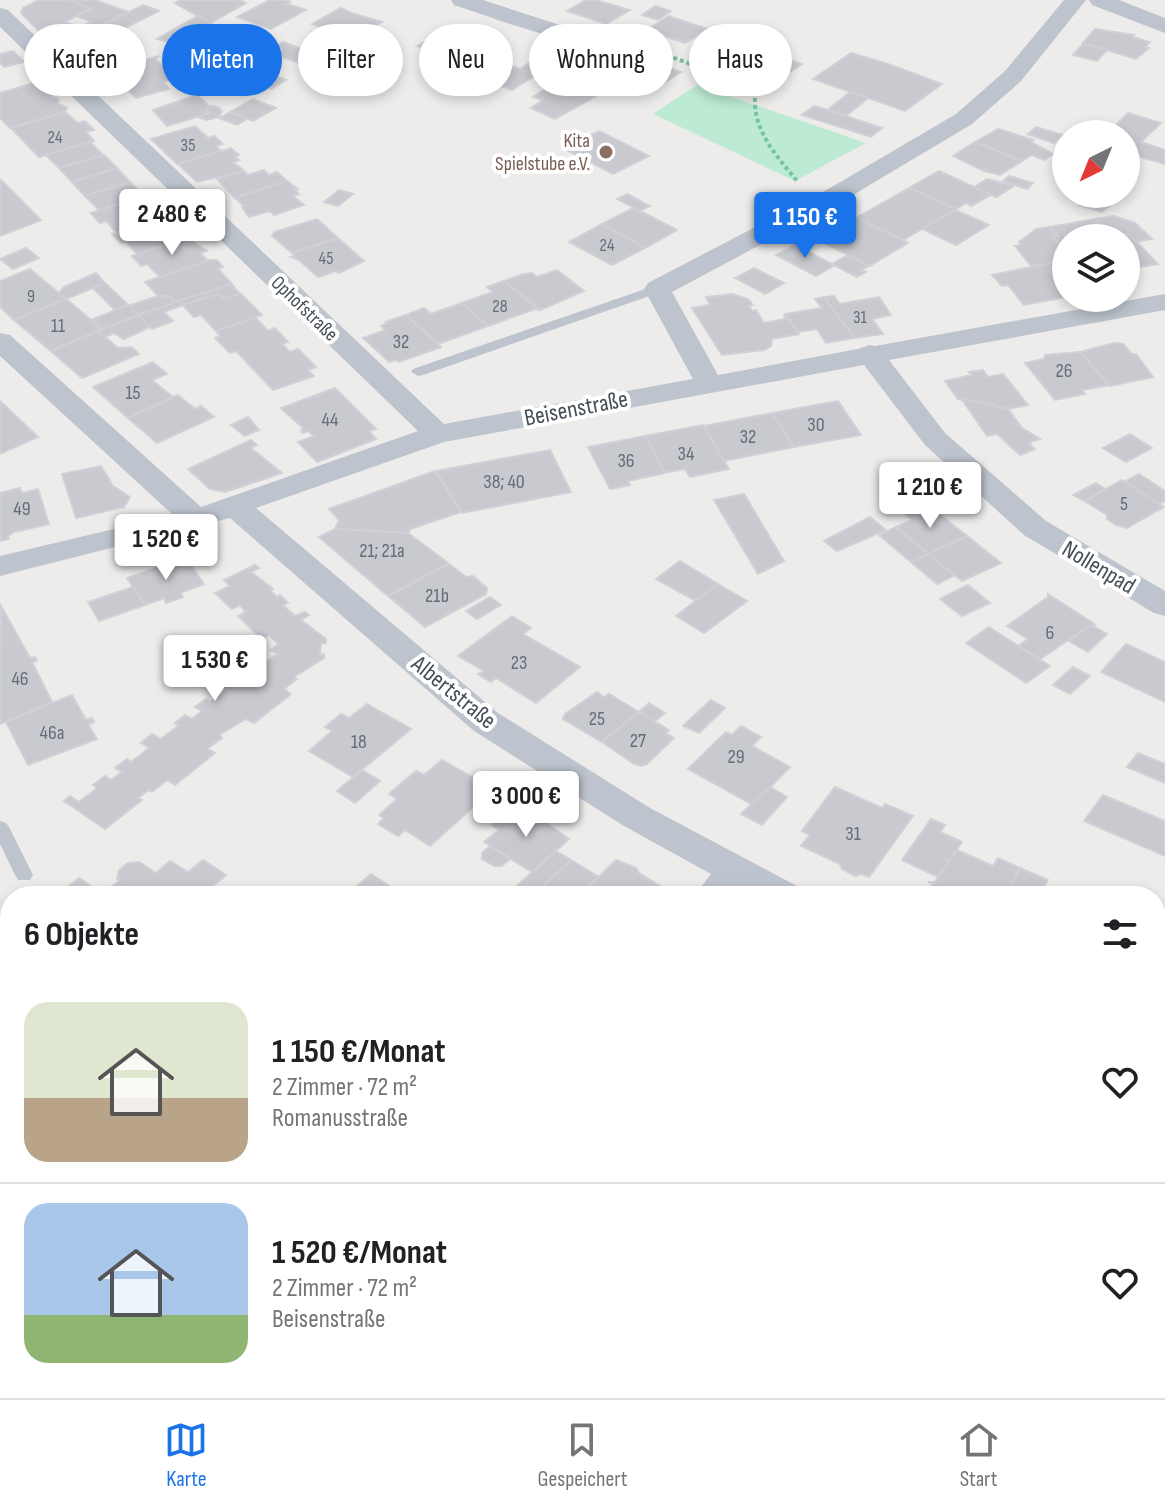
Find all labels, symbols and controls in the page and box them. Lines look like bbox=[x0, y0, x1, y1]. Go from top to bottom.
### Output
chip: Kaufen bbox=[24, 24, 146, 96]
chip: Mieten bbox=[162, 24, 282, 96]
chip: Filter bbox=[298, 24, 403, 96]
chip: Neu bbox=[419, 24, 513, 96]
chip: Wohnung bbox=[529, 24, 673, 96]
chip: Haus bbox=[689, 24, 792, 96]
north arrow bbox=[1052, 120, 1140, 208]
map controls bbox=[1052, 120, 1140, 312]
house number: 24 bbox=[48, 127, 63, 148]
place label: Kita Spielstube e.V. bbox=[495, 129, 590, 176]
house number: 35 bbox=[181, 135, 195, 156]
marker: Kita Spielstube e.V. bbox=[597, 143, 615, 161]
pin: 2 480 € bbox=[98, 189, 246, 257]
pin: 1 150 € bbox=[731, 192, 879, 260]
text: 2 480 € bbox=[137, 199, 207, 230]
text: 1 150 € bbox=[772, 202, 838, 233]
button: layers bbox=[1052, 224, 1140, 312]
house number: 24 bbox=[600, 235, 615, 256]
house number: 45 bbox=[319, 248, 333, 269]
street label: Ophofstraße bbox=[266, 271, 343, 346]
house number: 9 bbox=[27, 286, 35, 307]
house number: 28 bbox=[492, 296, 508, 317]
house number: 31 bbox=[853, 307, 868, 328]
house number: 11 bbox=[51, 314, 65, 338]
house number: 32 bbox=[393, 330, 409, 354]
house number: 26 bbox=[1056, 359, 1073, 383]
house number: 15 bbox=[125, 381, 141, 405]
street label: Beisenstraße bbox=[522, 384, 630, 433]
house number: 44 bbox=[322, 408, 338, 432]
house number: 30 bbox=[807, 413, 825, 437]
house number: 32 bbox=[740, 425, 756, 449]
house number: 34 bbox=[678, 442, 694, 466]
house number: 36 bbox=[617, 449, 635, 473]
pin: 1 210 € bbox=[856, 462, 1004, 530]
house number: 38; 40 bbox=[483, 470, 525, 494]
text: 1 210 € bbox=[897, 472, 963, 503]
house number: 5 bbox=[1120, 492, 1128, 516]
house number: 49 bbox=[13, 497, 31, 521]
pin: 1 520 € bbox=[92, 514, 240, 582]
text: 1 520 € bbox=[133, 524, 199, 555]
street label: Nollenpad bbox=[1057, 534, 1141, 601]
house number: 21; 21a bbox=[359, 539, 405, 563]
house number: 21b bbox=[425, 584, 449, 608]
house number: 6 bbox=[1046, 621, 1054, 645]
pin: 1 530 € bbox=[141, 635, 289, 703]
text: 1 530 € bbox=[181, 645, 249, 676]
street label: Albertstraße bbox=[405, 649, 502, 735]
house number: 23 bbox=[511, 651, 527, 675]
house number: 46 bbox=[11, 667, 29, 691]
house number: 25 bbox=[589, 707, 605, 731]
house number: 46a bbox=[40, 721, 64, 745]
house number: 27 bbox=[630, 729, 646, 753]
house number: 18 bbox=[351, 730, 367, 754]
house number: 29 bbox=[727, 745, 745, 769]
pin: 3 000 € bbox=[452, 771, 600, 839]
text: 3 000 € bbox=[491, 781, 561, 812]
house number: 31 bbox=[845, 822, 861, 846]
icon: filters bbox=[1098, 912, 1142, 956]
text: 6 Objekte bbox=[24, 914, 139, 955]
text: 1 150 €/Monat bbox=[272, 1031, 446, 1072]
icon: home bbox=[88, 1034, 184, 1130]
icon: heart bbox=[1098, 1060, 1142, 1104]
text: 2 Zimmer · 72 m² bbox=[272, 1072, 417, 1103]
text: Romanusstraße bbox=[272, 1103, 408, 1134]
text: 1 520 €/Monat bbox=[272, 1232, 447, 1273]
icon: home bbox=[88, 1235, 184, 1331]
icon: heart bbox=[1098, 1261, 1142, 1305]
text: 2 Zimmer · 72 m² bbox=[272, 1273, 417, 1304]
text: Beisenstraße bbox=[272, 1304, 385, 1335]
tab: Karte bbox=[164, 1418, 208, 1493]
tab: Gespeichert bbox=[537, 1418, 628, 1493]
tab: Start bbox=[957, 1418, 1001, 1493]

